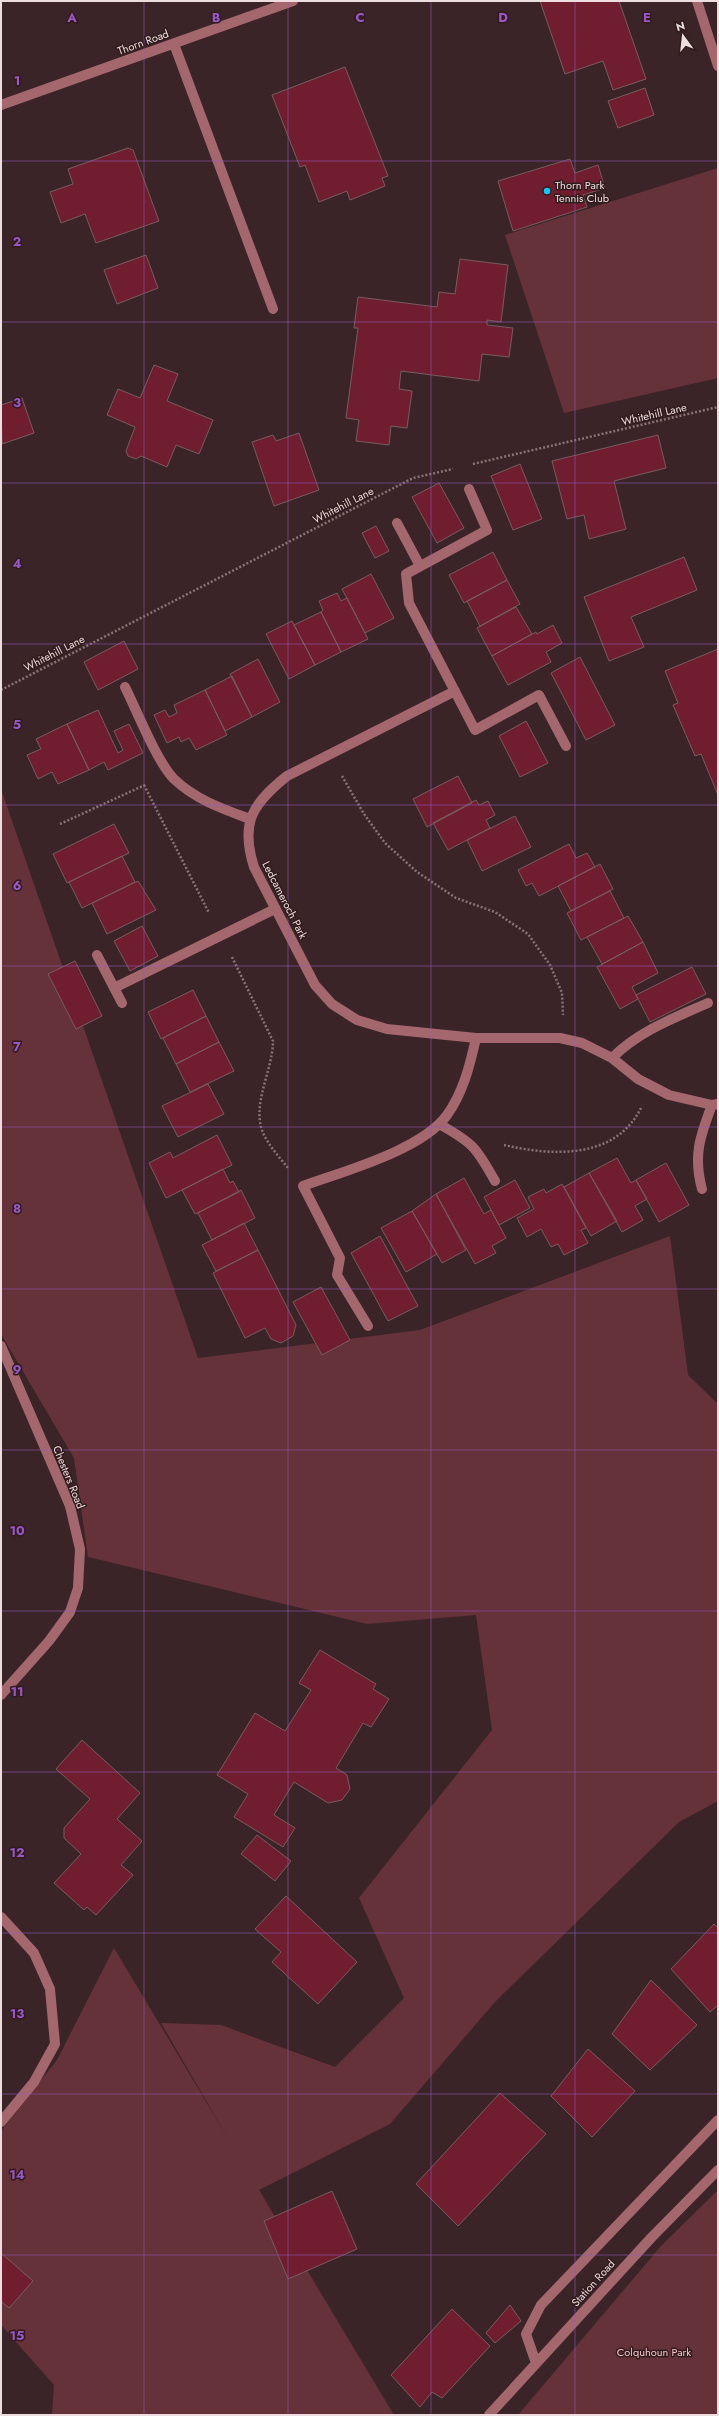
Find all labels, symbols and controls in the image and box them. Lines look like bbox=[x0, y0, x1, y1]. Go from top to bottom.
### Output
text: A bbox=[66, 8, 77, 27]
text: B bbox=[212, 8, 221, 27]
text: C bbox=[355, 8, 365, 27]
text: D bbox=[498, 8, 508, 27]
text: E bbox=[643, 8, 651, 27]
north arrow bbox=[663, 16, 703, 56]
text: N bbox=[674, 17, 687, 35]
street label: Thorn Road bbox=[115, 25, 171, 59]
text: 1 bbox=[14, 71, 20, 90]
place label: Thorn Park Tennis Club bbox=[555, 177, 609, 206]
marker: Thorn Park Tennis Club bbox=[542, 186, 552, 196]
text: 2 bbox=[13, 232, 21, 251]
text: 3 bbox=[13, 393, 21, 412]
street label: Whitehill Lane bbox=[620, 399, 689, 429]
street label: Whitehill Lane bbox=[310, 483, 377, 527]
text: 4 bbox=[12, 554, 22, 573]
street label: Whitehill Lane bbox=[21, 631, 88, 675]
text: 5 bbox=[13, 715, 21, 734]
street label: Ledcameroch Park bbox=[259, 858, 312, 942]
text: 6 bbox=[13, 876, 22, 895]
text: 7 bbox=[13, 1037, 21, 1056]
text: 8 bbox=[13, 1199, 21, 1218]
text: 9 bbox=[13, 1360, 22, 1379]
street label: Chesters Road bbox=[49, 1443, 89, 1511]
text: 10 bbox=[9, 1521, 25, 1540]
text: 11 bbox=[10, 1682, 24, 1701]
text: 12 bbox=[9, 1843, 25, 1862]
text: 13 bbox=[10, 2004, 24, 2023]
text: 14 bbox=[9, 2165, 25, 2184]
street label: Station Road bbox=[568, 2256, 618, 2310]
text: 15 bbox=[9, 2326, 25, 2345]
park label: Colquhoun Park bbox=[617, 2344, 691, 2360]

